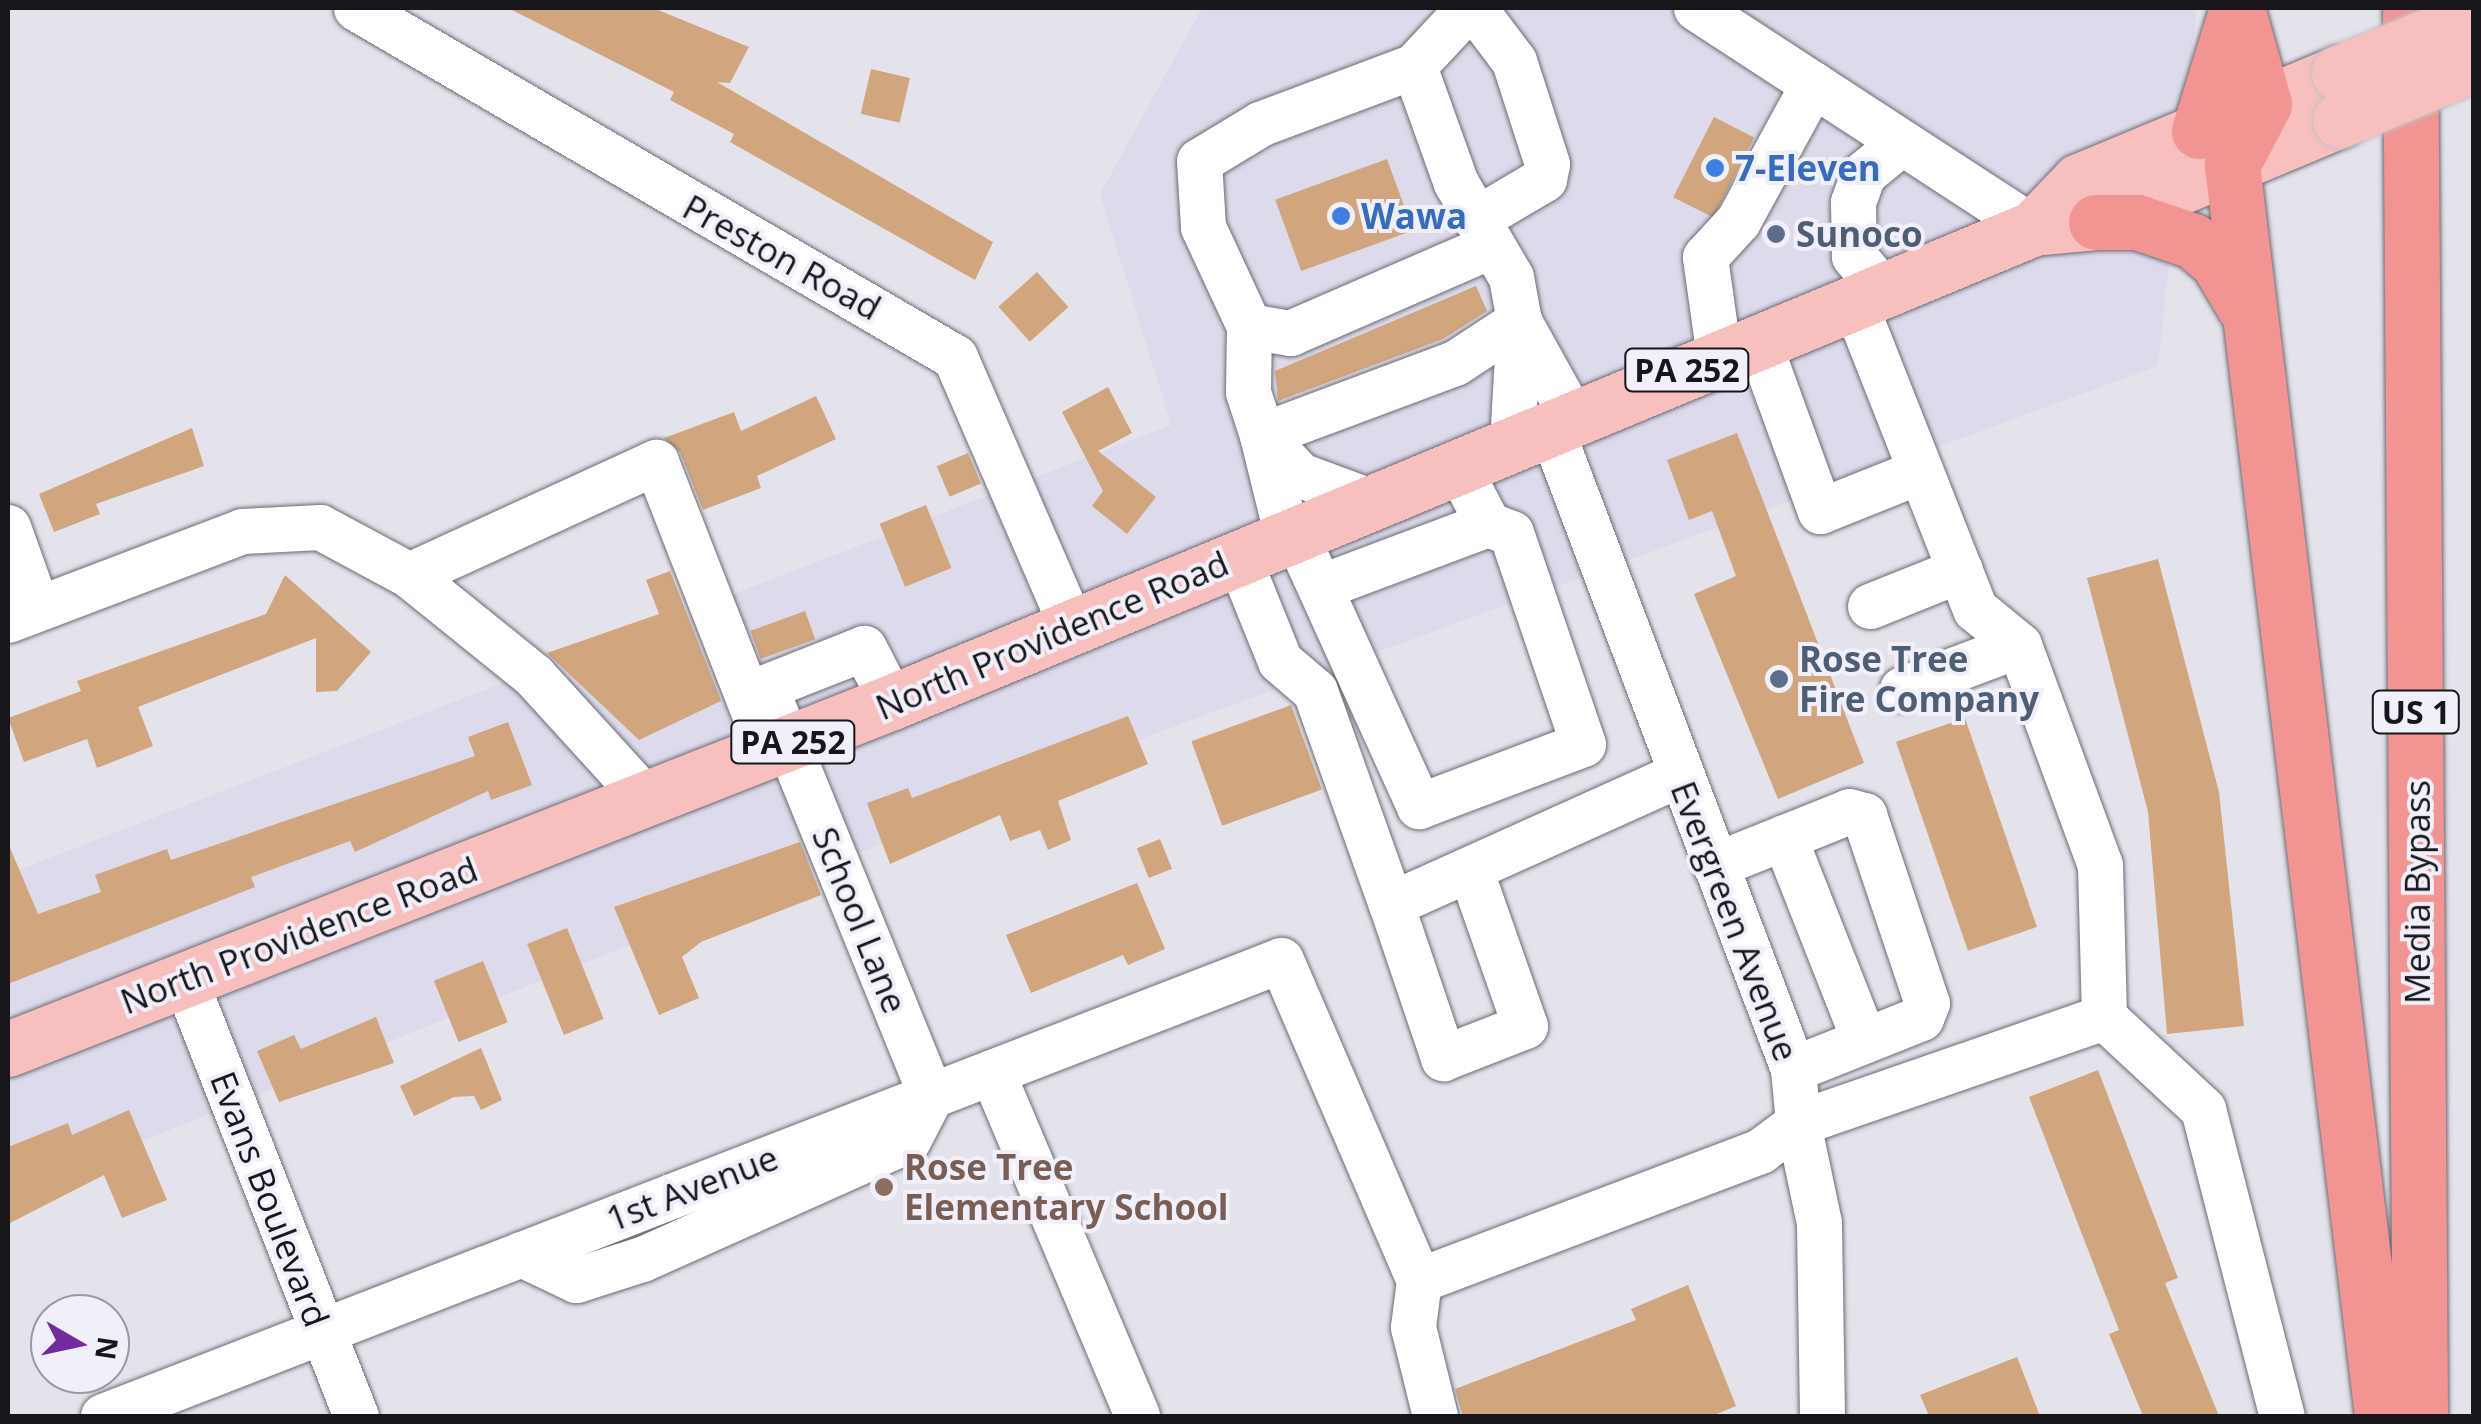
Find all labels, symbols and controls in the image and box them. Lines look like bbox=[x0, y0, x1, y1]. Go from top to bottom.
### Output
place label: 7-Eleven bbox=[1735, 147, 1881, 189]
marker: 7-Eleven bbox=[1704, 157, 1726, 179]
street label: Preston Road bbox=[676, 185, 888, 329]
place label: Wawa bbox=[1361, 195, 1467, 237]
marker: Wawa bbox=[1330, 205, 1352, 227]
place label: Sunoco bbox=[1796, 213, 1923, 255]
marker: Sunoco bbox=[1765, 223, 1787, 245]
road number: PA 252 bbox=[1622, 343, 1752, 397]
street label: North Providence Road bbox=[869, 542, 1235, 728]
place label: Rose Tree Fire Company bbox=[1799, 638, 2039, 720]
marker: Rose Tree Fire Company bbox=[1768, 668, 1790, 690]
road number: US 1 bbox=[2371, 685, 2461, 739]
road number: PA 252 bbox=[728, 715, 858, 769]
street label: Evergreen Avenue bbox=[1662, 775, 1808, 1067]
street label: Media Bypass bbox=[2396, 780, 2438, 1004]
street label: School Lane bbox=[804, 821, 916, 1019]
street label: North Providence Road bbox=[115, 847, 483, 1023]
street label: Evans Boulevard bbox=[202, 1065, 338, 1333]
street label: 1st Avenue bbox=[600, 1136, 784, 1240]
place label: Rose Tree Elementary School bbox=[904, 1146, 1229, 1228]
marker: Rose Tree Elementary School bbox=[873, 1176, 895, 1198]
north arrow bbox=[30, 1294, 130, 1394]
text: N bbox=[87, 1334, 128, 1363]

